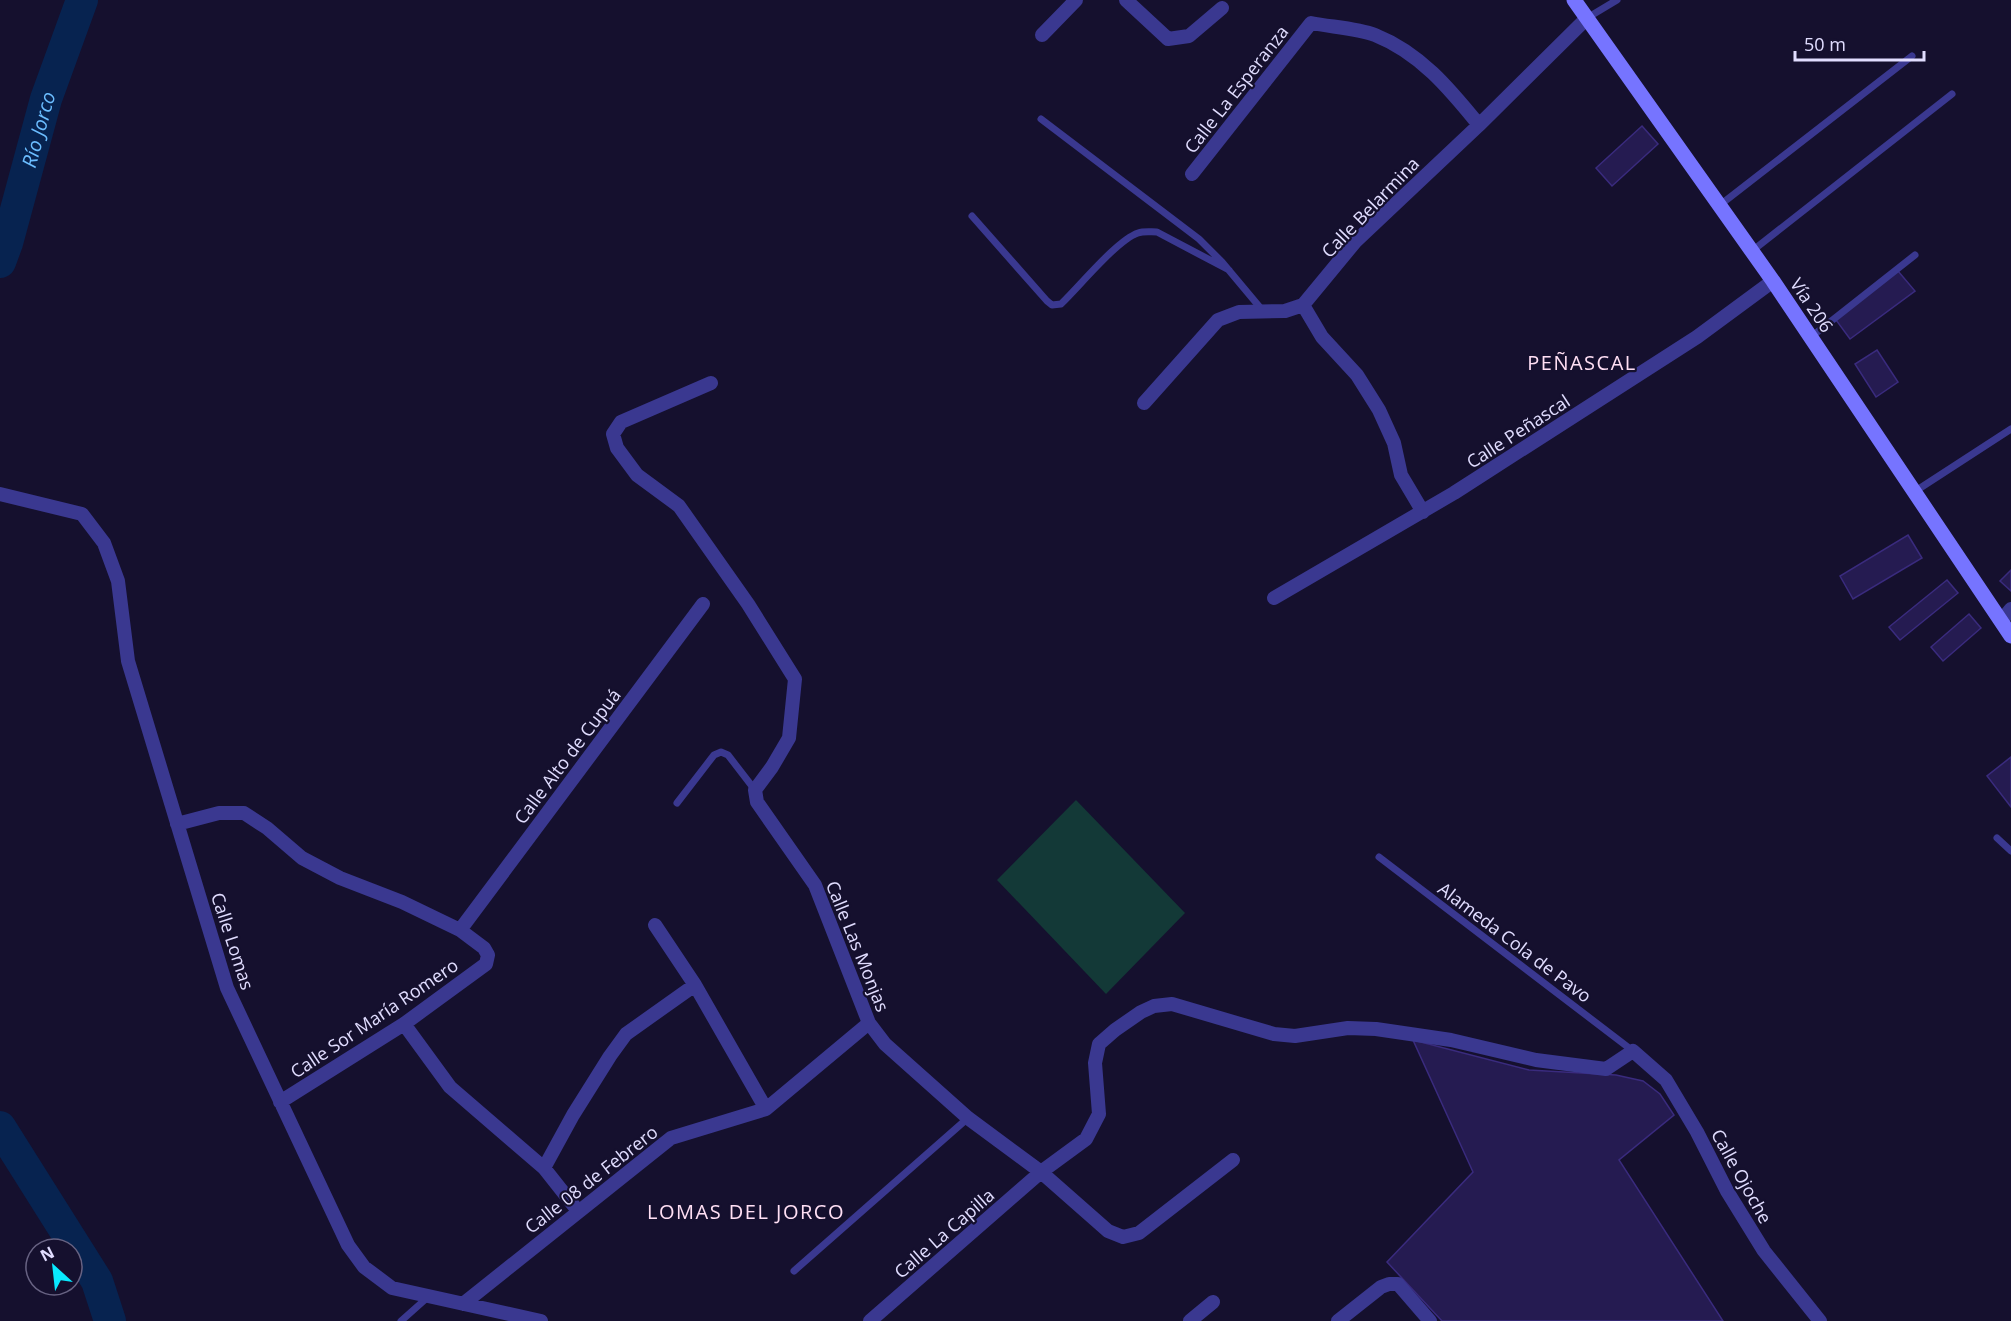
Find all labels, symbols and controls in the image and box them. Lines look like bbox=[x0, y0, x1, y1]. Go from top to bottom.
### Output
street label: Calle La Esperanza bbox=[1179, 20, 1293, 158]
scale bar bbox=[1795, 24, 1924, 62]
text: 50 m bbox=[1804, 32, 1846, 56]
water label: Río Jorco bbox=[15, 87, 61, 170]
street label: Calle Belarmina bbox=[1316, 152, 1424, 262]
street label: Vía 206 bbox=[1785, 273, 1839, 337]
district label: PEÑASCAL bbox=[1527, 349, 1637, 376]
street label: Calle Peñascal bbox=[1462, 389, 1574, 473]
street label: Calle Alto de Cupuá bbox=[508, 684, 626, 828]
street label: Alameda Cola de Pavo bbox=[1433, 876, 1597, 1008]
street label: Calle Las Monjas bbox=[821, 877, 895, 1015]
street label: Calle Lomas bbox=[206, 889, 260, 993]
street label: Calle Sor María Romero bbox=[285, 953, 463, 1083]
street label: Calle 08 de Febrero bbox=[520, 1120, 662, 1238]
street label: Calle Ojoche bbox=[1706, 1125, 1778, 1227]
street label: Calle La Capilla bbox=[889, 1183, 999, 1283]
district label: LOMAS DEL JORCO bbox=[647, 1198, 845, 1225]
north arrow bbox=[24, 1237, 84, 1297]
text: N bbox=[36, 1241, 58, 1266]

